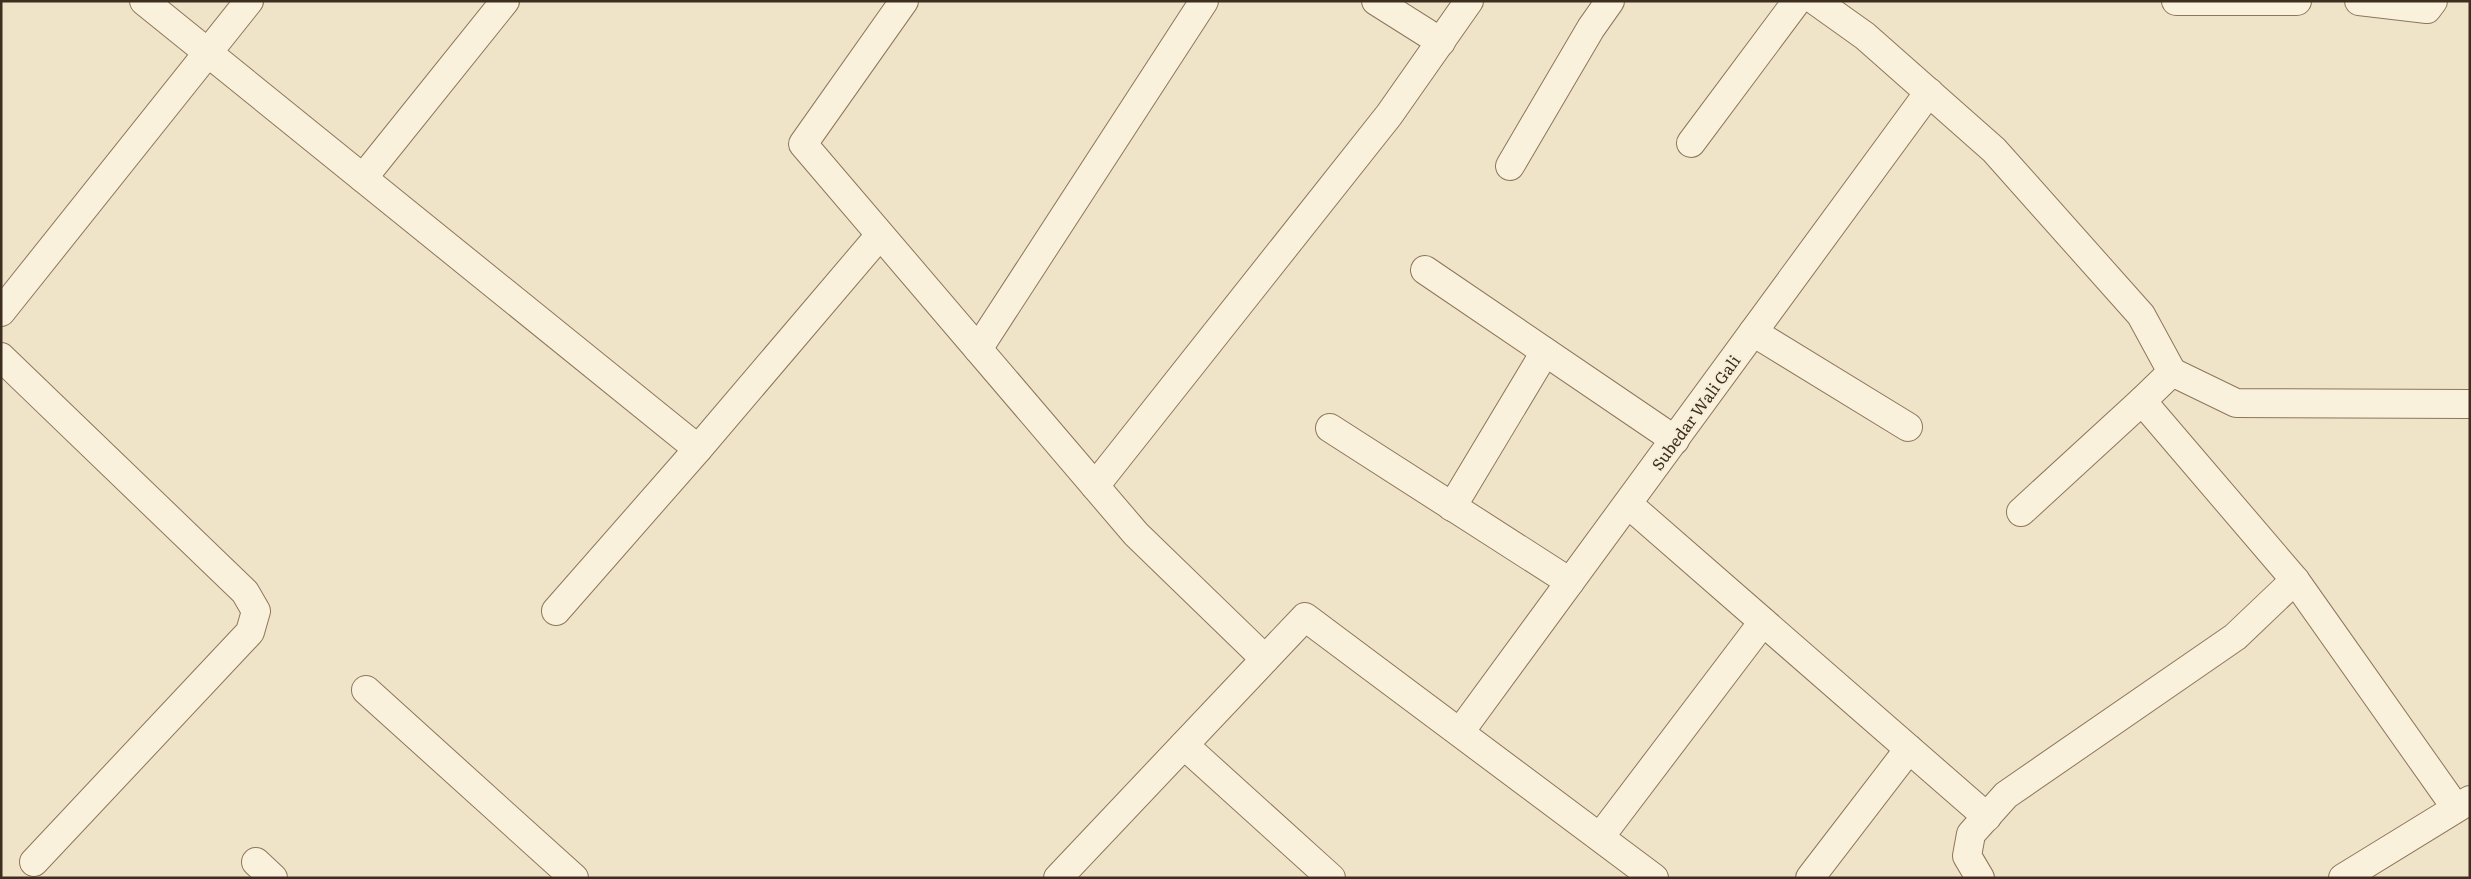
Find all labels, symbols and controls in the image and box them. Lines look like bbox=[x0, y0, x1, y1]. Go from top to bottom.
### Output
street label: Subedar Wali Gali bbox=[1645, 349, 1745, 475]

